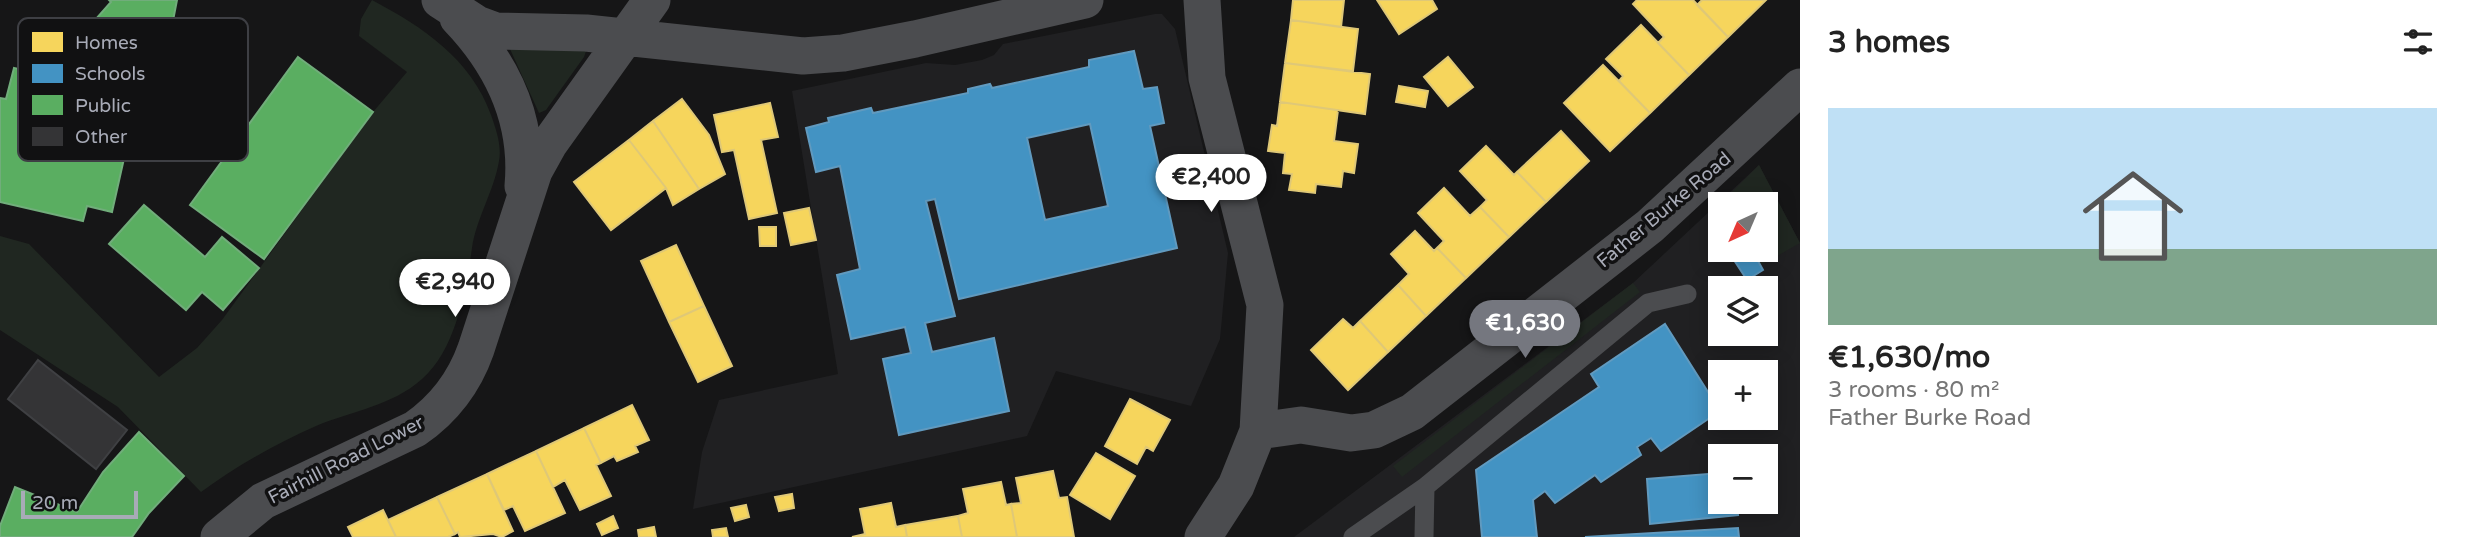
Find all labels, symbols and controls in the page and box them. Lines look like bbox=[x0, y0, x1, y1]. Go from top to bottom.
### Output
legend bbox=[18, 18, 248, 161]
icon: filters bbox=[2399, 23, 2437, 61]
text: 3 homes bbox=[1828, 24, 1950, 61]
text: Homes bbox=[75, 32, 138, 54]
text: Schools bbox=[75, 63, 145, 85]
text: Public bbox=[75, 95, 131, 117]
text: Other bbox=[75, 126, 128, 148]
street label: Father Burke Road bbox=[1593, 148, 1735, 272]
icon: home bbox=[2070, 153, 2196, 279]
pin: €2,400 bbox=[1154, 154, 1268, 214]
text: €2,400 bbox=[1172, 163, 1250, 191]
north arrow bbox=[1708, 192, 1778, 262]
map controls bbox=[1708, 192, 1778, 514]
pin: €2,940 bbox=[398, 260, 512, 319]
text: €2,940 bbox=[415, 268, 495, 296]
button: layers bbox=[1708, 276, 1778, 346]
pin: €1,630 bbox=[1468, 300, 1582, 360]
text: €1,630 bbox=[1485, 309, 1565, 337]
text: €1,630/mo bbox=[1828, 339, 1990, 376]
button: + bbox=[1708, 360, 1778, 430]
text: 3 rooms · 80 m² bbox=[1828, 376, 1999, 404]
text: Father Burke Road bbox=[1828, 404, 2031, 432]
street label: Fairhill Road Lower bbox=[265, 411, 428, 509]
button: − bbox=[1708, 444, 1778, 514]
scale bar bbox=[21, 488, 138, 520]
text: 20 m bbox=[32, 492, 78, 514]

